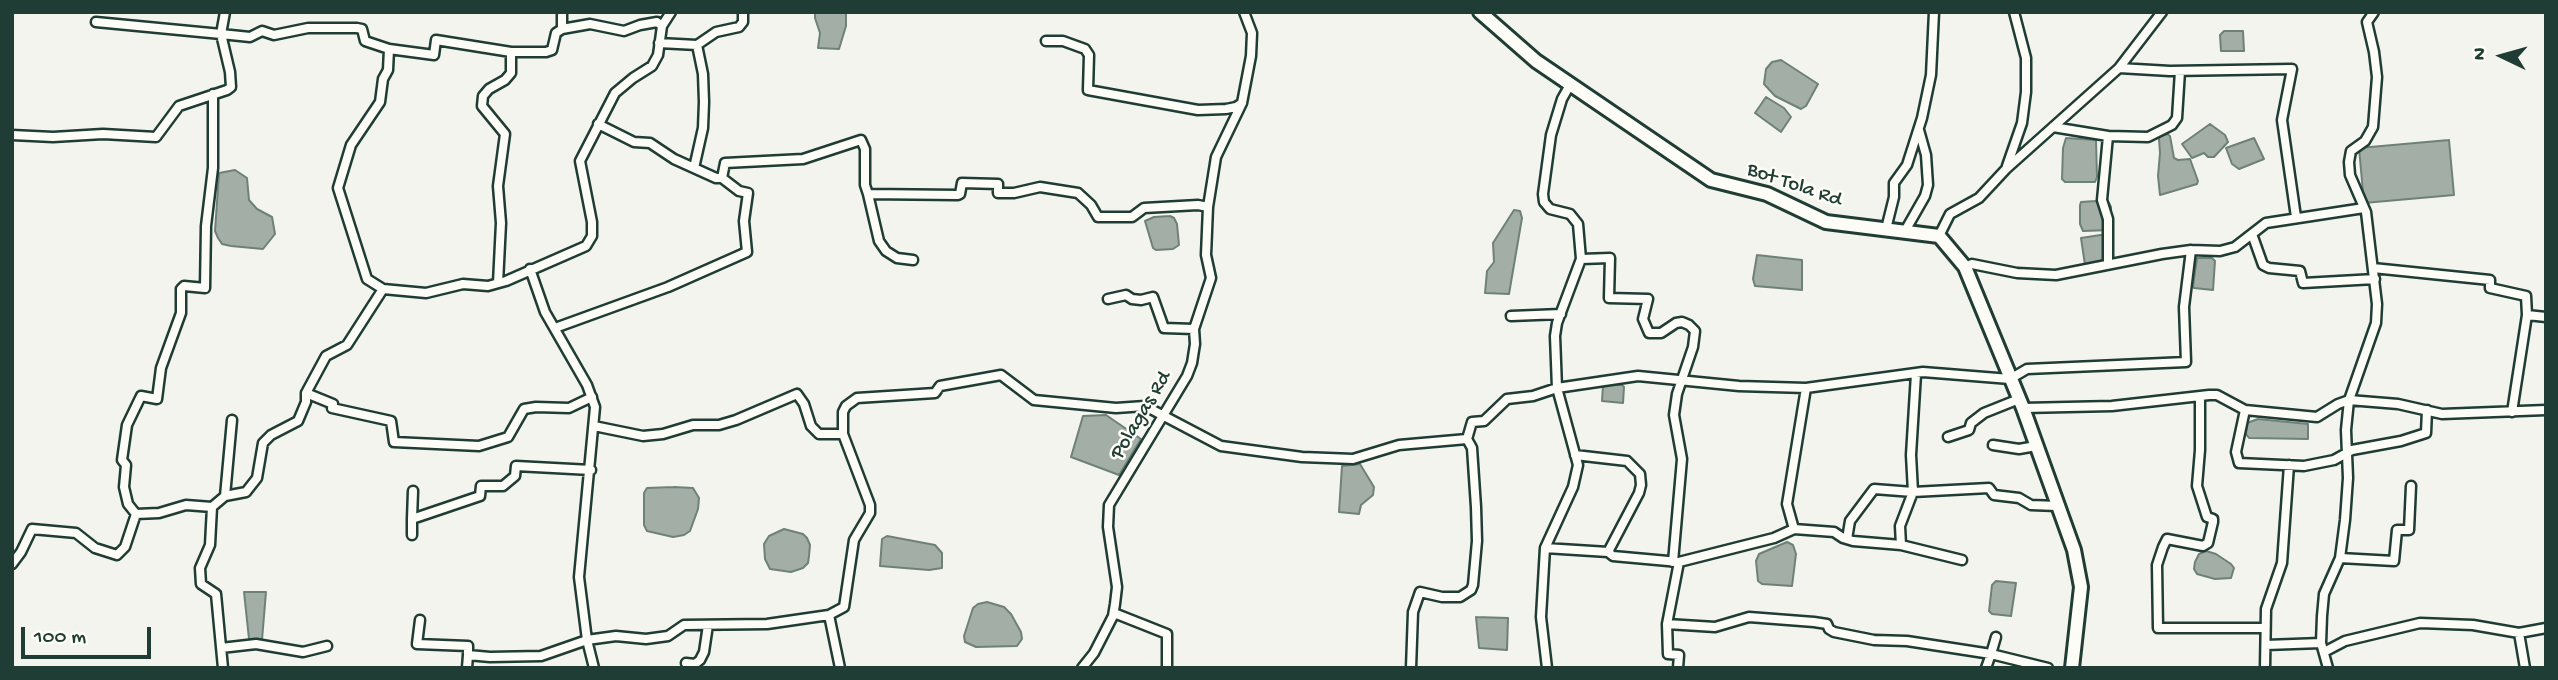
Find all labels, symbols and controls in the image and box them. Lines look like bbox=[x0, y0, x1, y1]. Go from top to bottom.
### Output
north arrow bbox=[2467, 21, 2537, 91]
text: N bbox=[2469, 47, 2493, 61]
street label: Bot Tola Rd bbox=[1743, 158, 1845, 214]
street label: Polagas Rd bbox=[1106, 367, 1178, 465]
scale bar bbox=[24, 614, 154, 658]
text: 100 m bbox=[34, 626, 86, 651]

